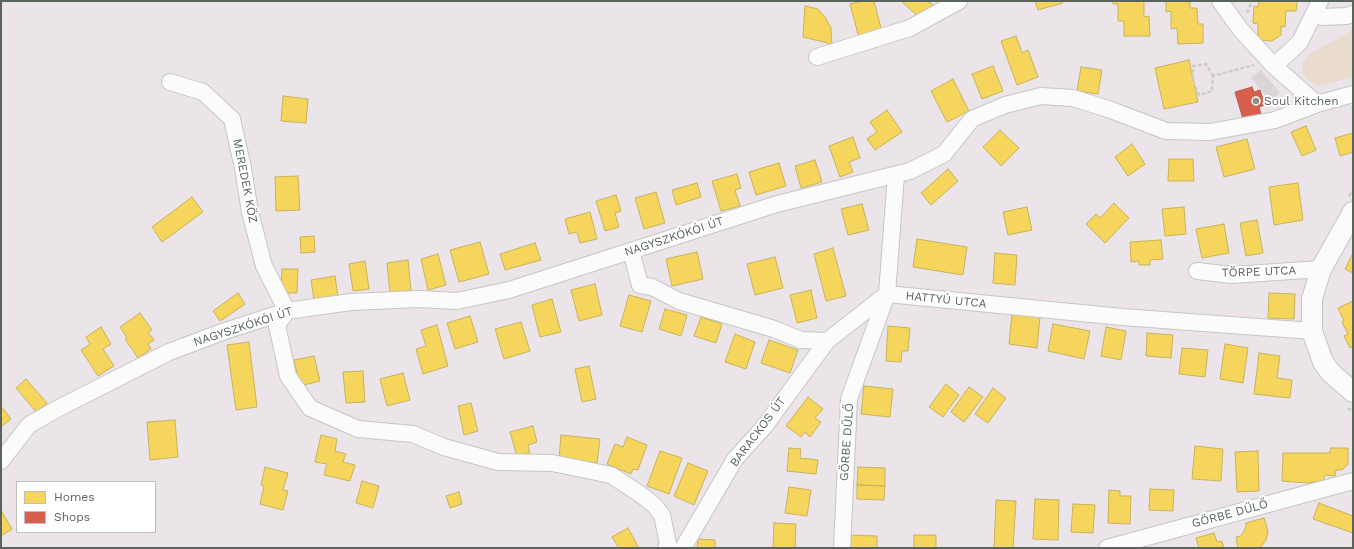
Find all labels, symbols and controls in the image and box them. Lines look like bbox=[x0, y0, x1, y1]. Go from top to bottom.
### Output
place label: Soul Kitchen bbox=[1264, 94, 1339, 108]
marker: Soul Kitchen bbox=[1251, 96, 1261, 106]
street label: MEREDEK KÖZ bbox=[230, 138, 260, 224]
street label: NAGYSZKÓKÓI ÚT bbox=[623, 214, 725, 260]
street label: TÖRPE UTCA bbox=[1221, 264, 1297, 280]
street label: HATTYÚ UTCA bbox=[905, 289, 987, 311]
street label: NAGYSZKÓKÓI ÚT bbox=[192, 304, 294, 350]
street label: BARACKOS ÚT bbox=[727, 394, 789, 470]
street label: GÖRBE DŰLŐ bbox=[837, 402, 857, 482]
legend bbox=[16, 481, 156, 533]
text: Homes bbox=[54, 490, 95, 504]
street label: GÖRBE DŰLŐ bbox=[1190, 497, 1270, 531]
text: Shops bbox=[54, 510, 90, 524]

